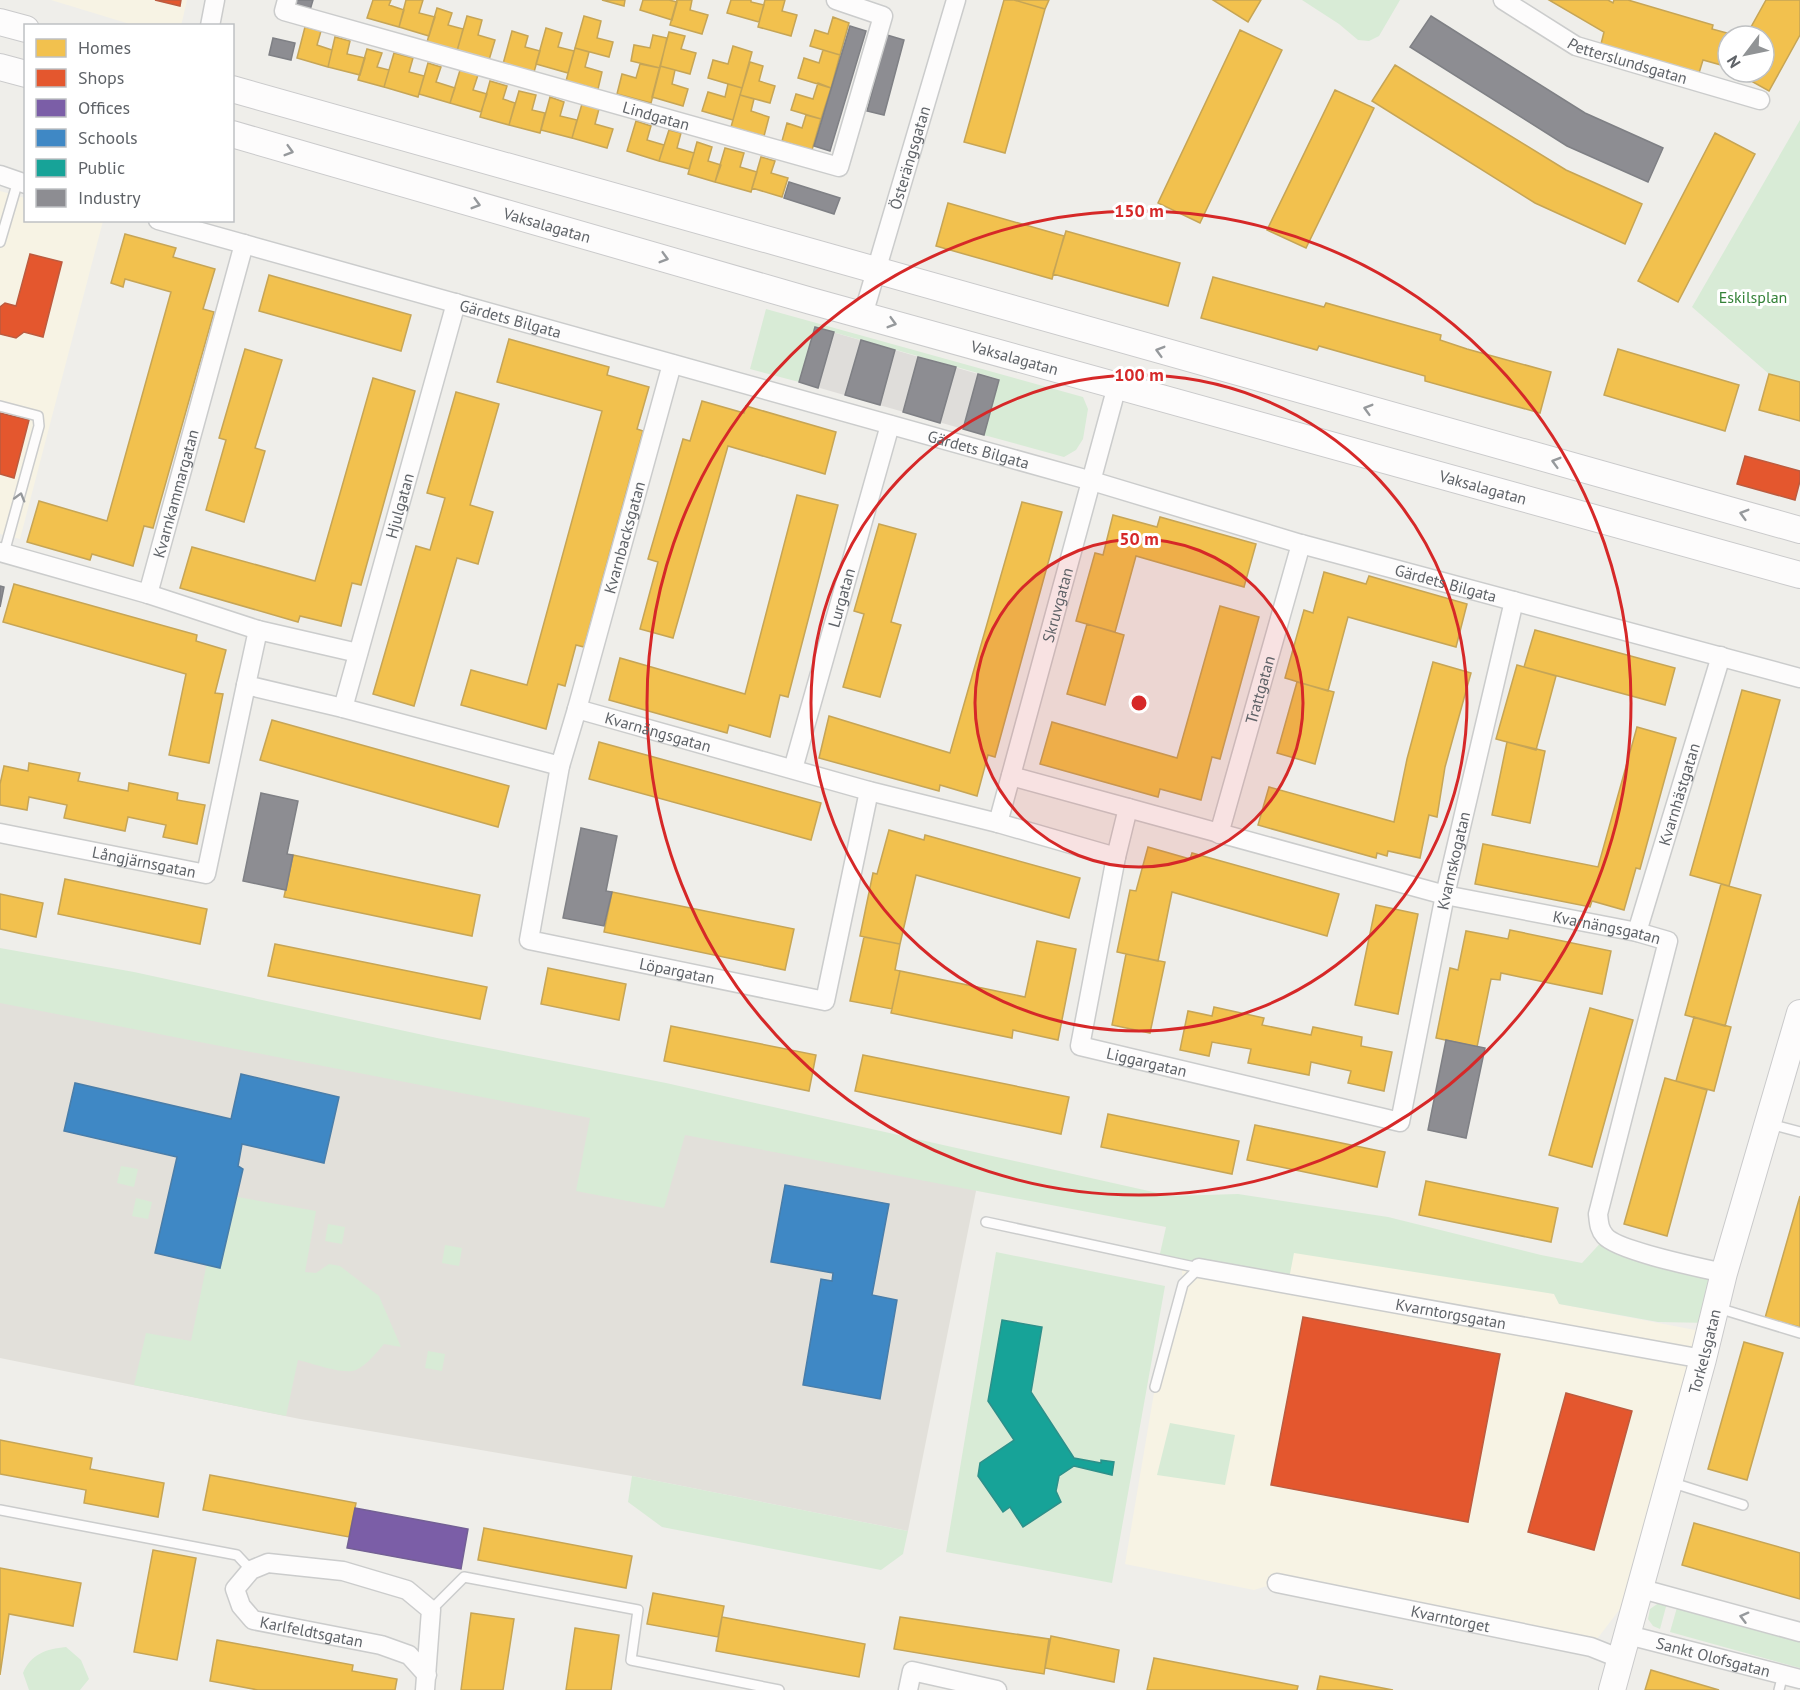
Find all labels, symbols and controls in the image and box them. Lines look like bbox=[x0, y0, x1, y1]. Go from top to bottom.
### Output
legend bbox=[24, 24, 234, 222]
north arrow bbox=[1716, 24, 1776, 84]
street label: Petterslundsgatan bbox=[1564, 33, 1690, 88]
text: Homes bbox=[78, 36, 131, 59]
text: N bbox=[1722, 52, 1745, 72]
text: Shops bbox=[78, 66, 124, 89]
text: Offices bbox=[78, 96, 130, 119]
street label: Lindgatan bbox=[620, 97, 692, 135]
street label: Österängsgatan bbox=[885, 103, 934, 212]
text: Schools bbox=[78, 126, 138, 149]
one-way arrow bbox=[284, 143, 294, 156]
text: Public bbox=[78, 156, 125, 179]
text: Industry bbox=[78, 186, 141, 209]
one-way arrow bbox=[471, 197, 481, 210]
text: 150 m bbox=[1114, 199, 1164, 222]
street label: Vaksalagatan bbox=[500, 203, 593, 247]
one-way arrow bbox=[658, 251, 668, 263]
park label: Eskilsplan bbox=[1719, 287, 1787, 307]
street label: Gärdets Bilgata bbox=[457, 295, 564, 342]
one-way arrow bbox=[886, 316, 896, 328]
street label: Vaksalagatan bbox=[968, 336, 1061, 379]
one-way arrow bbox=[1155, 346, 1166, 358]
text: 100 m bbox=[1114, 363, 1164, 386]
one-way arrow bbox=[1363, 404, 1374, 416]
street label: Gärdets Bilgata bbox=[925, 426, 1032, 473]
street label: Kvarnkammargatan bbox=[148, 427, 203, 560]
one-way arrow bbox=[1551, 457, 1562, 469]
street label: Vaksalagatan bbox=[1436, 465, 1529, 509]
street label: Hjulgatan bbox=[381, 471, 418, 541]
street label: Kvarnbacksgatan bbox=[599, 479, 649, 596]
one-way arrow bbox=[12, 492, 25, 502]
one-way arrow bbox=[1739, 509, 1750, 521]
text: 50 m bbox=[1119, 527, 1159, 550]
street label: Gärdets Bilgata bbox=[1393, 560, 1499, 606]
street label: Skruvgatan bbox=[1038, 565, 1077, 644]
street label: Lurgatan bbox=[823, 566, 859, 630]
street label: Trattgatan bbox=[1241, 653, 1279, 726]
centre of rings bbox=[1129, 693, 1149, 713]
street label: Kvarnängsgatan bbox=[603, 707, 713, 756]
street label: Kvarnhästgatan bbox=[1654, 741, 1704, 848]
street label: Kvarnskogatan bbox=[1432, 810, 1474, 912]
street label: Långjärnsgatan bbox=[91, 842, 198, 882]
street label: Kvarnängsgatan bbox=[1551, 906, 1663, 948]
street label: Löpargatan bbox=[638, 953, 717, 988]
street label: Liggargatan bbox=[1105, 1043, 1189, 1081]
street label: Kvarntorgsgatan bbox=[1394, 1294, 1508, 1333]
street label: Torkelsgatan bbox=[1684, 1307, 1725, 1396]
street label: Kvarntorget bbox=[1409, 1601, 1492, 1636]
street label: Karlfeldtsgatan bbox=[258, 1612, 365, 1651]
one-way arrow bbox=[1739, 1612, 1749, 1624]
street label: Sankt Olofsgatan bbox=[1654, 1633, 1772, 1681]

